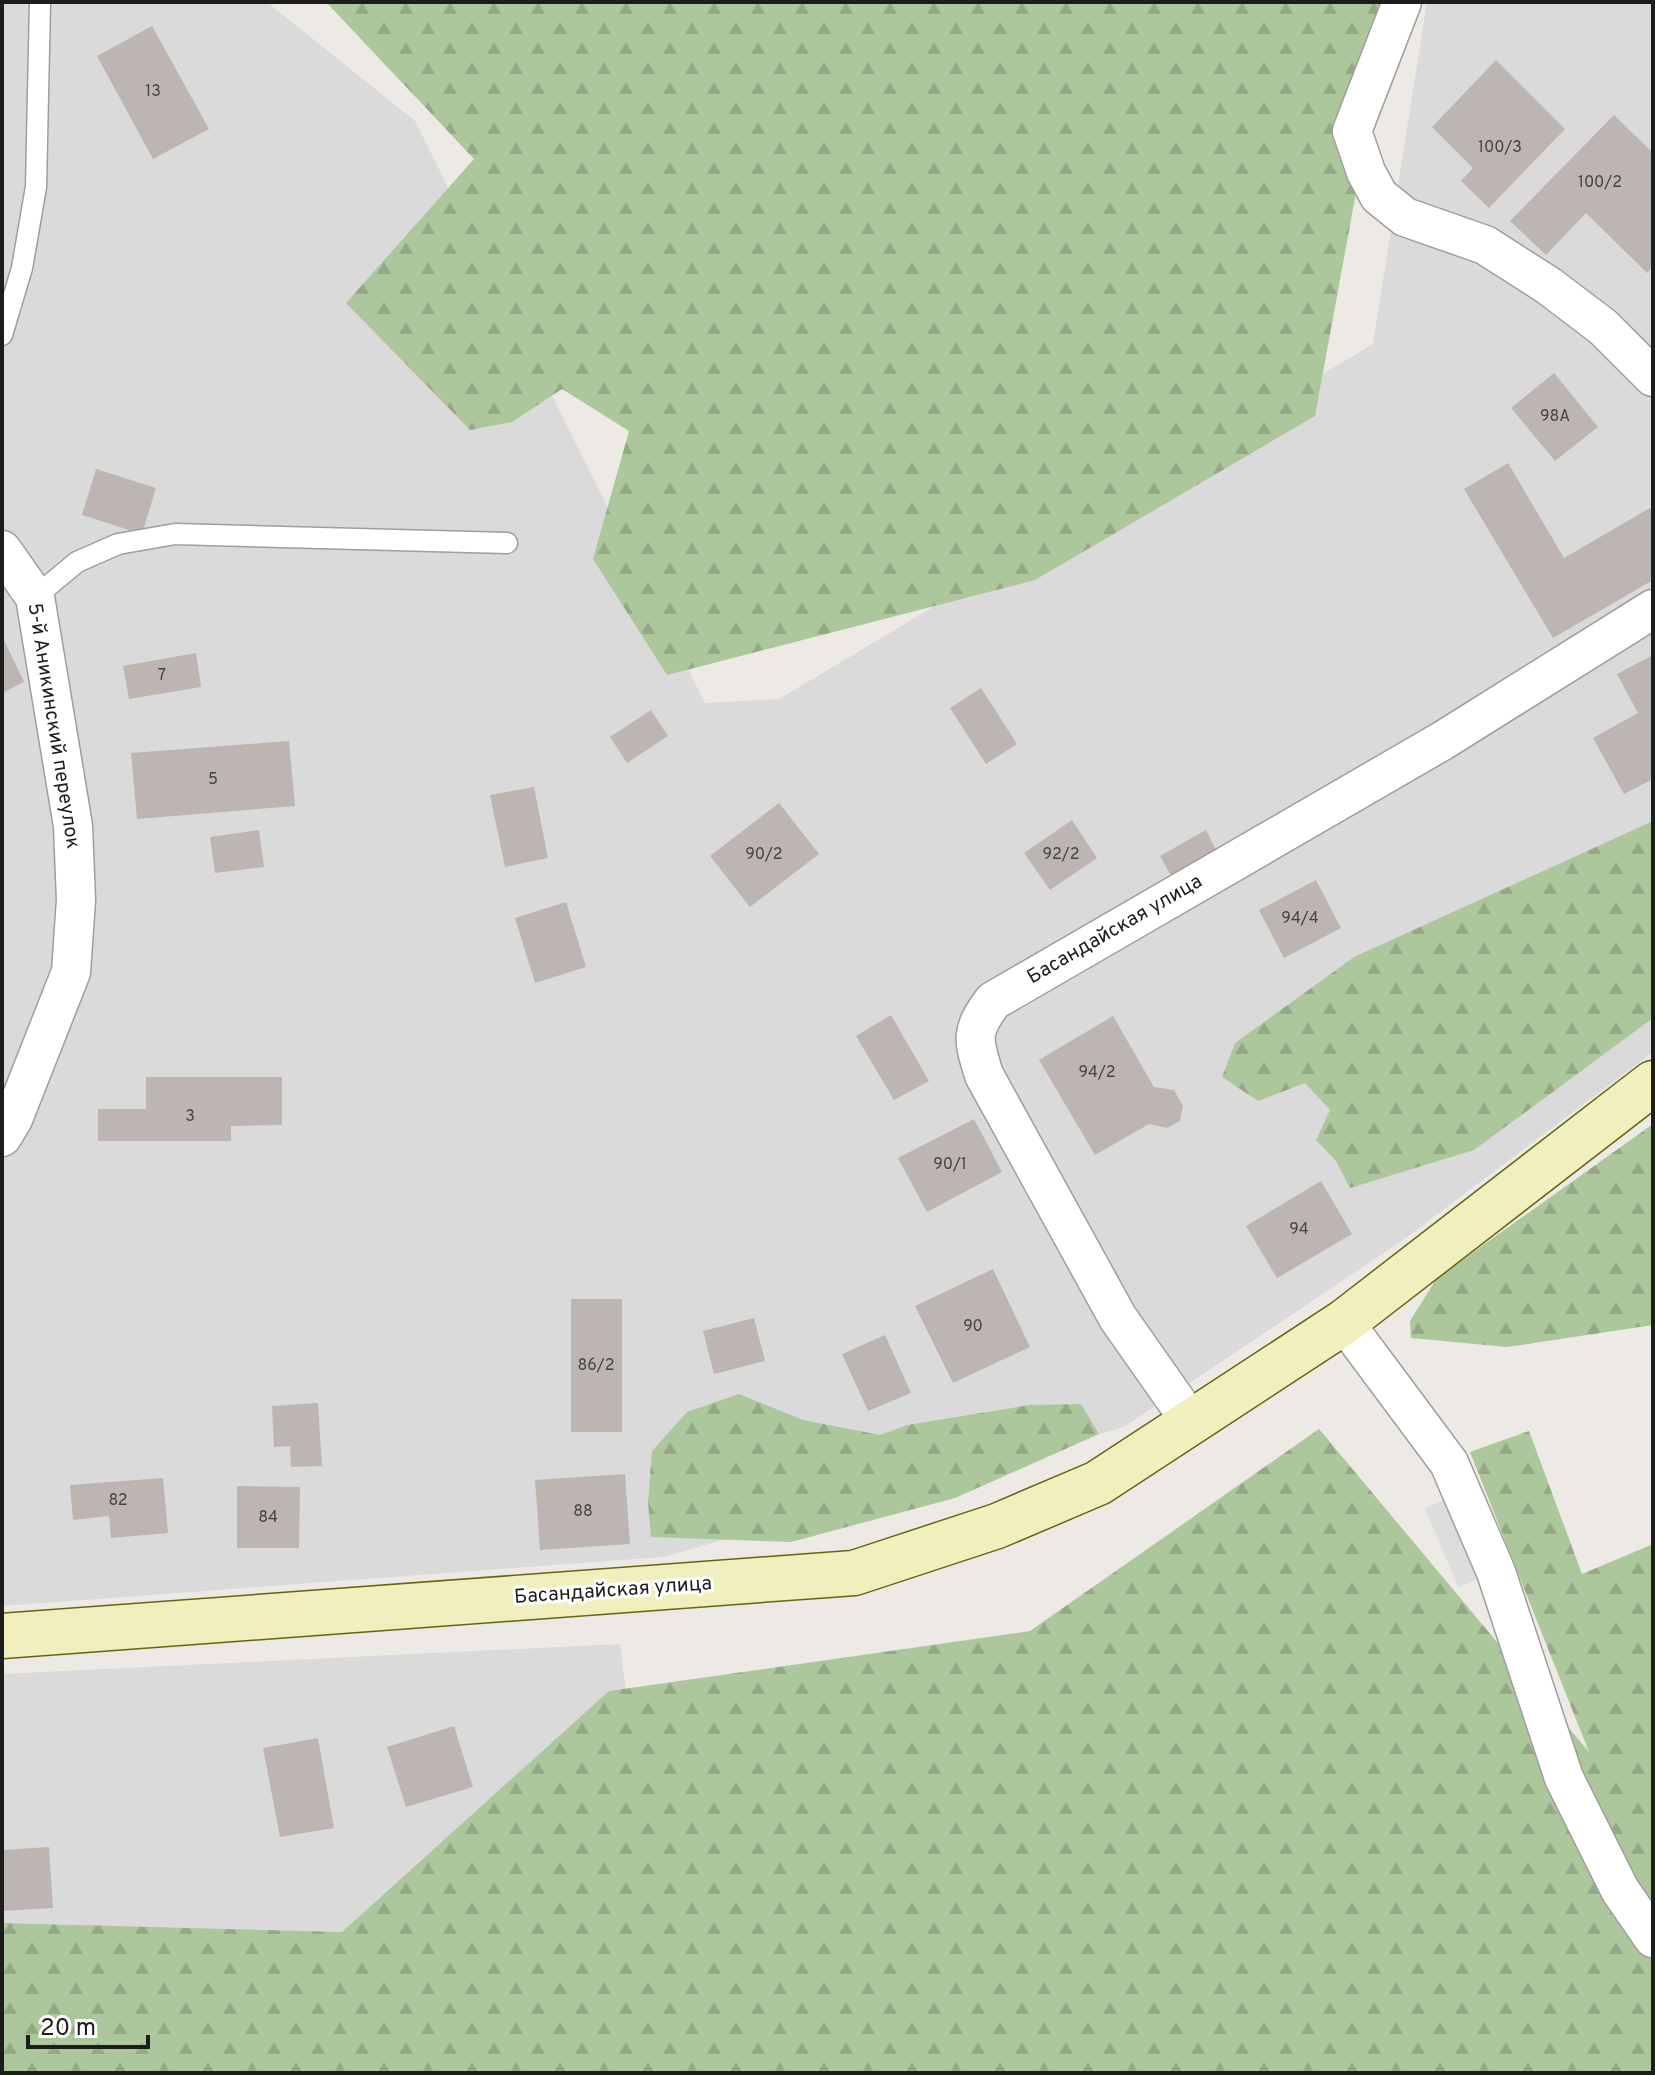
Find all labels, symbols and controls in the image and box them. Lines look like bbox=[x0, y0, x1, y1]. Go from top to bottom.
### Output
house number: 13 bbox=[145, 82, 161, 102]
house number: 100/3 bbox=[1478, 138, 1522, 158]
house number: 100/2 bbox=[1578, 173, 1622, 193]
house number: 98А bbox=[1540, 407, 1570, 427]
street label: 5-й Аникинский переулок bbox=[21, 601, 85, 851]
house number: 7 bbox=[158, 666, 166, 686]
house number: 5 bbox=[208, 770, 218, 790]
house number: 90/2 bbox=[745, 845, 783, 865]
house number: 92/2 bbox=[1043, 845, 1079, 865]
street label: Басандайская улица bbox=[1023, 869, 1207, 991]
house number: 94/4 bbox=[1281, 909, 1319, 929]
house number: 94/2 bbox=[1078, 1063, 1116, 1083]
house number: 3 bbox=[185, 1107, 195, 1127]
house number: 90/1 bbox=[933, 1155, 967, 1175]
house number: 94 bbox=[1289, 1220, 1309, 1240]
house number: 90 bbox=[963, 1317, 983, 1337]
house number: 86/2 bbox=[578, 1356, 614, 1376]
house number: 82 bbox=[108, 1491, 128, 1511]
house number: 88 bbox=[573, 1502, 593, 1522]
house number: 84 bbox=[258, 1508, 278, 1528]
street label: Басандайская улица bbox=[513, 1571, 713, 1611]
scale bar bbox=[28, 1999, 148, 2049]
text: 20 m bbox=[40, 2014, 96, 2044]

